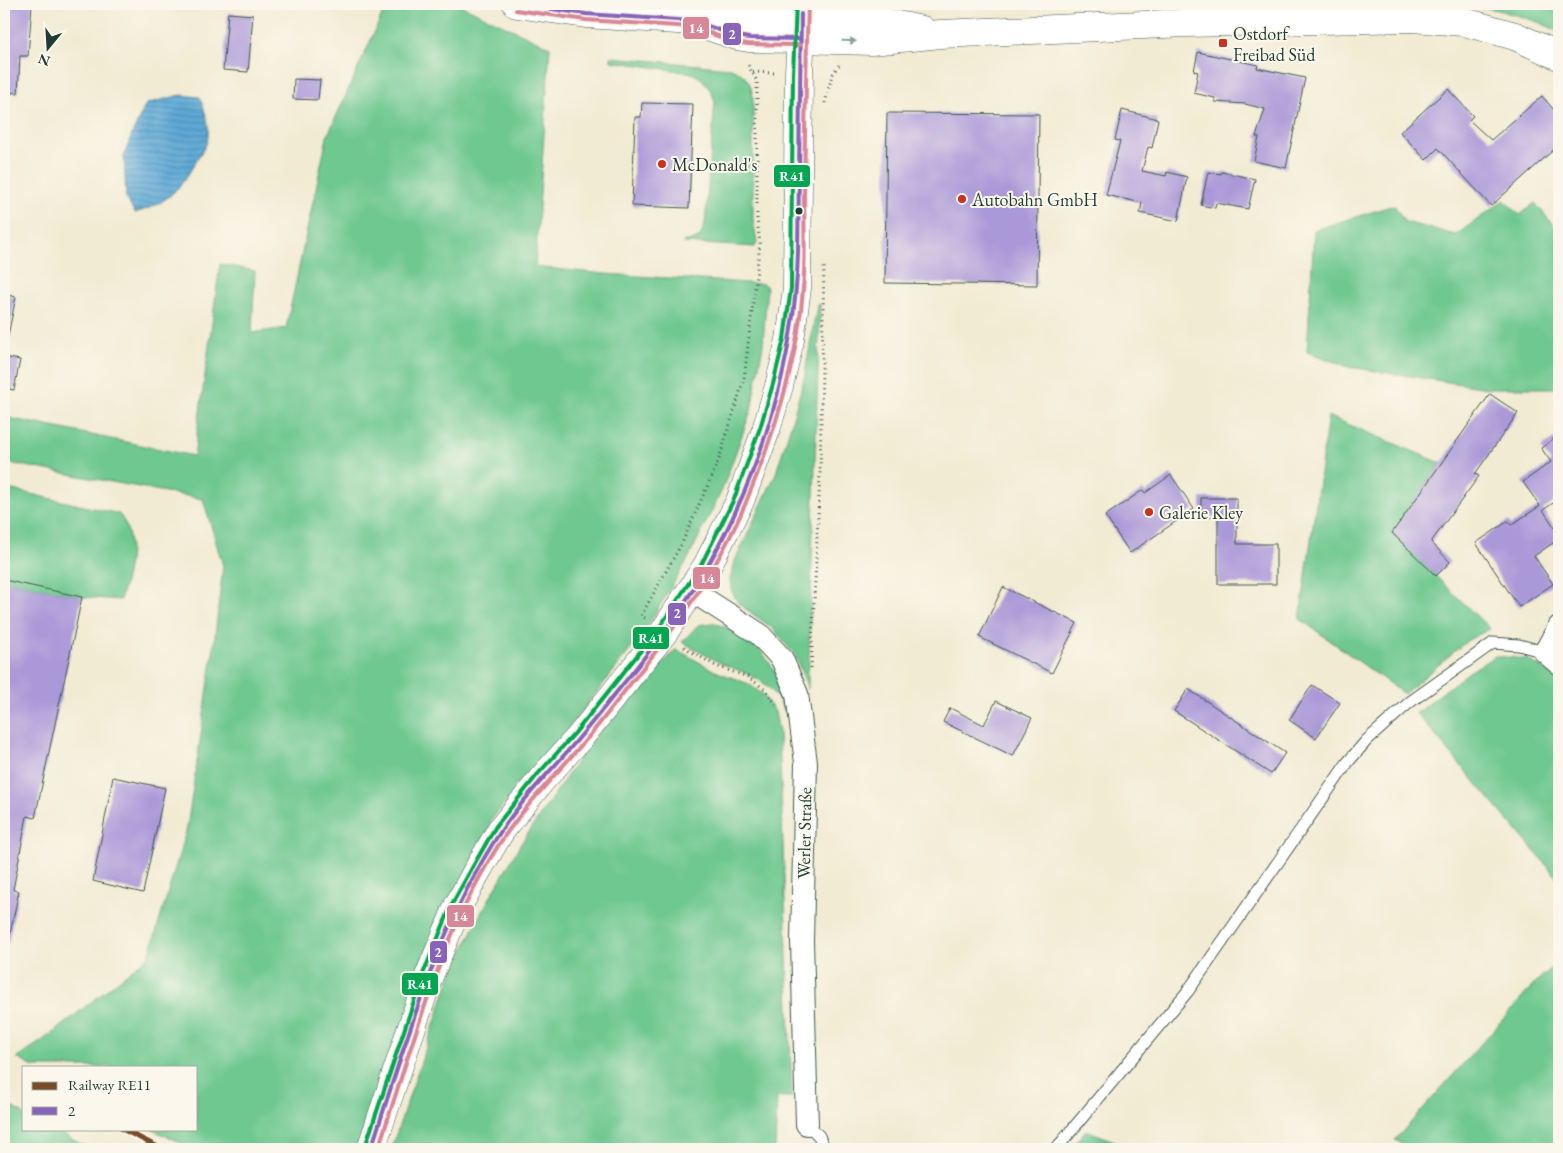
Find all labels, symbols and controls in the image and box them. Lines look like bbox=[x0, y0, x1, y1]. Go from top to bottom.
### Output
line badge: 14 bbox=[682, 16, 710, 40]
text: 14 bbox=[689, 19, 704, 37]
north arrow bbox=[22, 22, 72, 72]
line badge: 2 bbox=[722, 22, 742, 46]
place label: Ostdorf Freibad Süd bbox=[1233, 22, 1316, 66]
text: 2 bbox=[728, 25, 736, 43]
one-way arrow bbox=[841, 37, 857, 45]
marker: Ostdorf Freibad Süd bbox=[1217, 37, 1229, 49]
text: N bbox=[35, 50, 52, 71]
place label: McDonald's bbox=[672, 153, 757, 176]
marker: McDonald's bbox=[656, 158, 668, 170]
line badge: R41 bbox=[773, 164, 811, 188]
text: R41 bbox=[779, 167, 805, 185]
place label: Autobahn GmbH bbox=[971, 188, 1098, 211]
marker: Autobahn GmbH bbox=[956, 193, 968, 205]
unlabelled marker bbox=[794, 206, 804, 216]
place label: Galerie Kley bbox=[1159, 501, 1243, 524]
marker: Galerie Kley bbox=[1143, 506, 1155, 518]
line badge: 14 bbox=[692, 566, 721, 590]
text: 14 bbox=[700, 569, 715, 587]
line badge: 2 bbox=[667, 602, 687, 626]
text: 2 bbox=[673, 604, 681, 622]
line badge: R41 bbox=[632, 626, 670, 650]
text: R41 bbox=[638, 629, 664, 647]
street label: Werler Straße bbox=[792, 787, 816, 879]
line badge: 14 bbox=[446, 904, 475, 928]
text: 14 bbox=[453, 907, 468, 925]
line badge: 2 bbox=[429, 940, 448, 964]
text: 2 bbox=[434, 943, 442, 961]
line badge: R41 bbox=[401, 972, 439, 996]
text: R41 bbox=[407, 975, 433, 993]
legend bbox=[22, 1066, 198, 1130]
text: Railway RE11 bbox=[68, 1075, 151, 1094]
text: 2 bbox=[68, 1101, 76, 1120]

